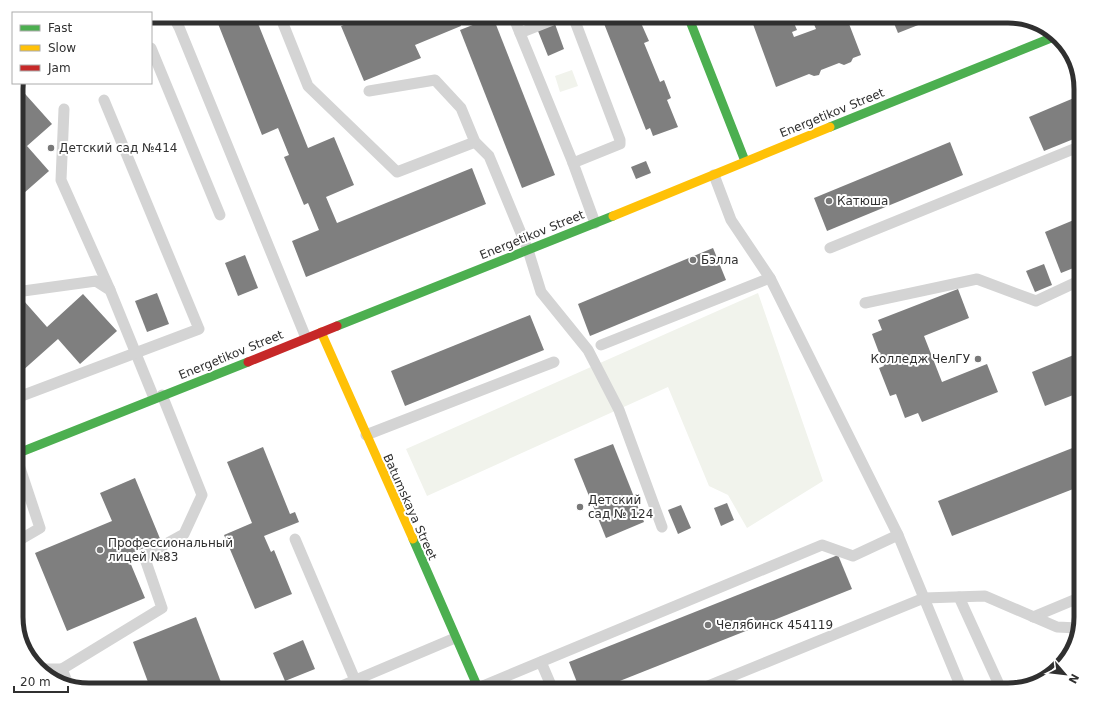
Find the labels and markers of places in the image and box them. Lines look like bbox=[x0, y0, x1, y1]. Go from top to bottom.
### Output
place label: Детский сад №414 bbox=[59, 141, 177, 155]
marker: Детский сад №414 bbox=[46, 143, 56, 153]
place label: Катюша bbox=[837, 194, 888, 208]
marker: Катюша bbox=[824, 196, 834, 206]
place label: Бэлла bbox=[701, 253, 739, 267]
marker: Бэлла bbox=[688, 255, 698, 265]
place label: Колледж ЧелГУ bbox=[871, 352, 971, 366]
marker: Колледж ЧелГУ bbox=[973, 354, 983, 364]
place label: Детский сад № 124 bbox=[588, 493, 653, 521]
marker: Детский сад № 124 bbox=[575, 502, 585, 512]
place label: Профессиональный лицей №83 bbox=[108, 536, 233, 564]
marker: Профессиональный лицей №83 bbox=[95, 545, 105, 555]
place label: Челябинск 454119 bbox=[716, 618, 833, 632]
marker: Челябинск 454119 bbox=[703, 620, 713, 630]

